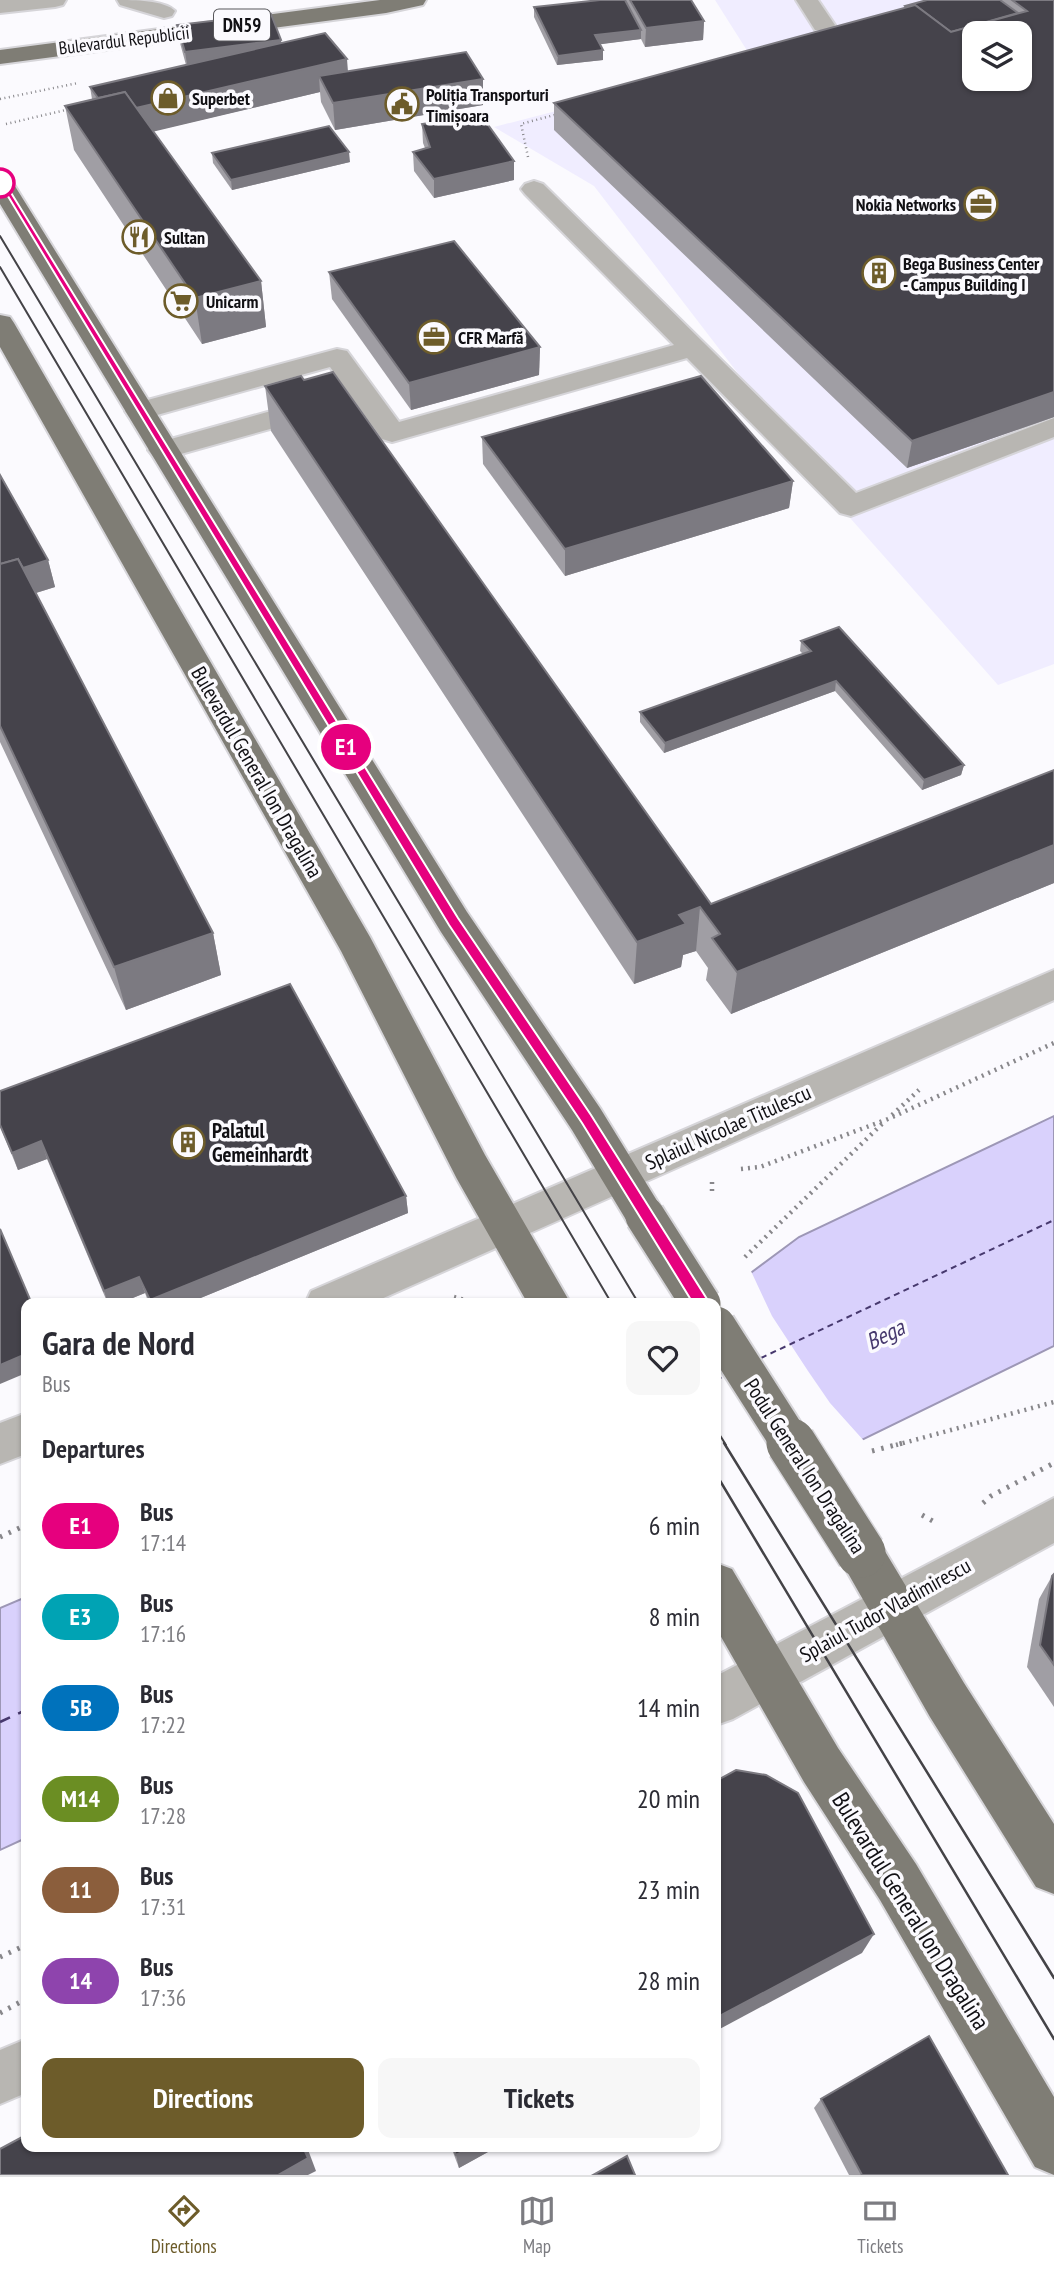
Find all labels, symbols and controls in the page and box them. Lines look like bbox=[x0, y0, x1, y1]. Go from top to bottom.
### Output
road number: DN59 bbox=[214, 10, 270, 41]
street label: Bulevardul Republicii bbox=[57, 21, 191, 59]
map controls bbox=[962, 21, 1032, 91]
button: layers bbox=[962, 21, 1032, 91]
shop icon: Superbet bbox=[149, 79, 187, 117]
place label: Poliția Transporturi Timișoara bbox=[426, 83, 549, 127]
public building icon: Poliția Transporturi Timișoara bbox=[383, 85, 421, 123]
place label: Superbet bbox=[192, 87, 251, 110]
unlabelled marker bbox=[0, 168, 15, 198]
office icon: Nokia Networks bbox=[962, 185, 1000, 223]
place label: Nokia Networks bbox=[856, 193, 956, 216]
restaurant icon: Sultan bbox=[120, 218, 158, 256]
place label: Sultan bbox=[164, 226, 205, 249]
place label: Bega Business Center - Campus Building I bbox=[903, 252, 1040, 296]
building icon: Bega Business Center - Campus Building I bbox=[860, 254, 898, 292]
supermarket icon: Unicarm bbox=[162, 282, 200, 320]
place label: Unicarm bbox=[206, 290, 258, 313]
office icon: CFR Marfă bbox=[415, 318, 453, 356]
place label: CFR Marfă bbox=[458, 326, 523, 349]
street label: Bulevardul General Ion Dragalina bbox=[185, 661, 329, 883]
line badge: E1 bbox=[314, 724, 378, 770]
text: E1 bbox=[335, 731, 357, 762]
street label: Splaiul Nicolae Titulescu bbox=[641, 1078, 815, 1176]
place label: Palatul Gemeinhardt bbox=[212, 1117, 308, 1168]
building icon: Palatul Gemeinhardt bbox=[169, 1123, 207, 1161]
water label: Bega bbox=[861, 1312, 911, 1356]
text: Gara de Nord bbox=[42, 1321, 195, 1364]
button: heart bbox=[626, 1321, 700, 1395]
text: Bus bbox=[42, 1369, 71, 1398]
street label: Podul General Ion Dragalina bbox=[738, 1373, 872, 1559]
text: Departures bbox=[42, 1432, 145, 1465]
text: Bus bbox=[140, 1495, 173, 1528]
text: 6 min bbox=[649, 1509, 700, 1542]
text: E1 bbox=[70, 1510, 91, 1541]
text: 17:14 bbox=[140, 1528, 186, 1557]
street label: Splaiul Tudor Vladimirescu bbox=[795, 1552, 975, 1668]
text: Bus bbox=[140, 1586, 173, 1619]
text: 8 min bbox=[649, 1600, 700, 1633]
text: E3 bbox=[70, 1601, 91, 1632]
text: 17:16 bbox=[140, 1619, 186, 1648]
text: Bus bbox=[140, 1677, 173, 1710]
text: 14 min bbox=[637, 1691, 700, 1724]
text: 5B bbox=[69, 1692, 92, 1723]
text: 17:22 bbox=[140, 1710, 186, 1739]
text: Bus bbox=[140, 1768, 173, 1801]
text: 20 min bbox=[637, 1782, 700, 1815]
text: M14 bbox=[61, 1783, 100, 1814]
street label: Bulevardul General Ion Dragalina bbox=[825, 1787, 997, 2035]
text: 17:28 bbox=[140, 1801, 186, 1830]
text: Bus bbox=[140, 1859, 173, 1892]
text: 23 min bbox=[637, 1873, 700, 1906]
text: 11 bbox=[69, 1874, 92, 1905]
text: 17:31 bbox=[140, 1892, 186, 1921]
text: Bus bbox=[140, 1950, 173, 1983]
text: 28 min bbox=[637, 1964, 700, 1997]
text: 14 bbox=[69, 1965, 92, 1996]
text: 17:36 bbox=[140, 1983, 186, 2012]
button: Directions bbox=[42, 2058, 364, 2138]
button: Tickets bbox=[378, 2058, 700, 2138]
tab: Directions bbox=[151, 2192, 217, 2258]
tab: Map bbox=[518, 2192, 556, 2258]
tab: Tickets bbox=[857, 2192, 903, 2258]

